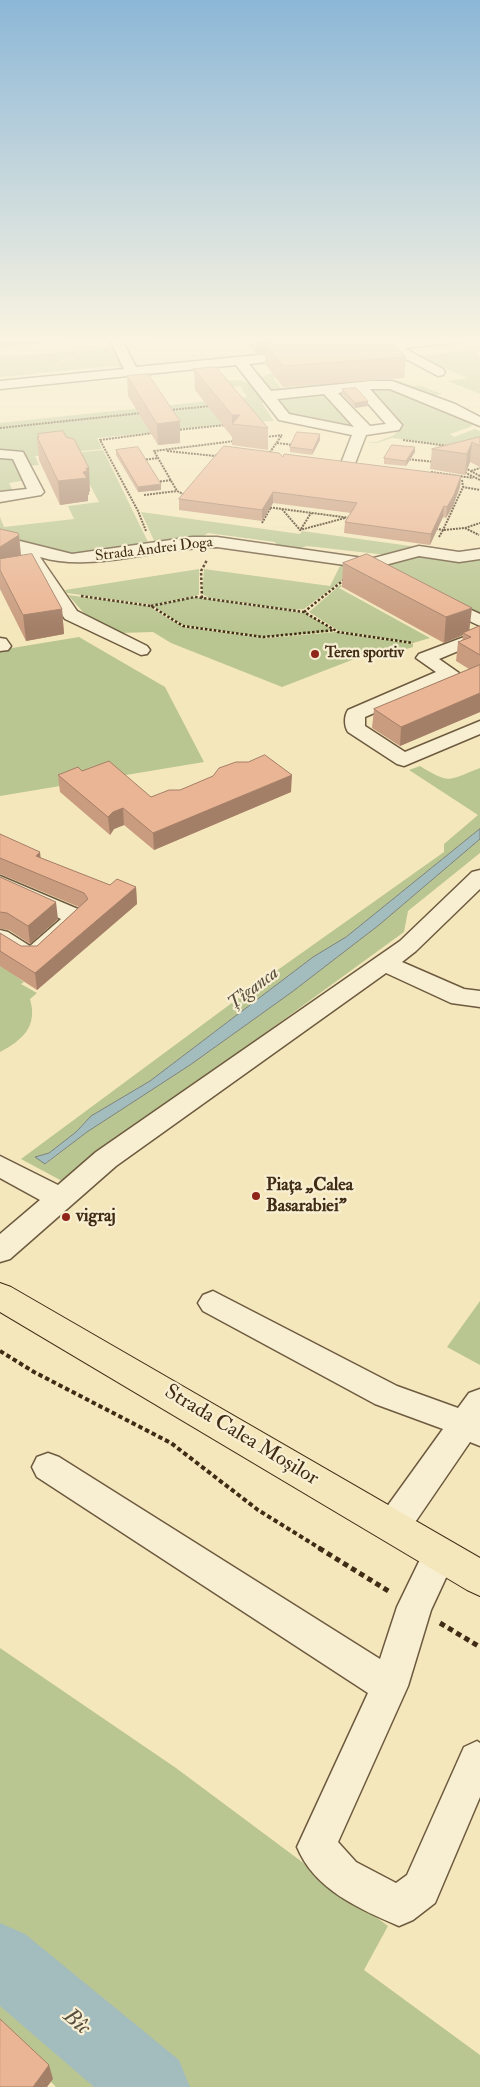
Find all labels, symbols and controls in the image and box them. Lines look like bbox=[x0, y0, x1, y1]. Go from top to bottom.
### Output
street label: Strada Andrei Doga bbox=[94, 534, 214, 566]
place label: Teren sportiv bbox=[325, 645, 404, 663]
marker: Teren sportiv bbox=[309, 648, 321, 660]
water label: Țîganca bbox=[224, 962, 284, 1016]
place label: Piața „Calea Basarabiei” bbox=[266, 1175, 353, 1218]
marker: Piața „Calea Basarabiei” bbox=[250, 1190, 262, 1202]
place label: vigraj bbox=[76, 1206, 116, 1228]
marker: vigraj bbox=[60, 1211, 72, 1223]
street label: Strada Calea Moșilor bbox=[159, 1380, 323, 1492]
water label: Bîc bbox=[57, 2004, 95, 2042]

